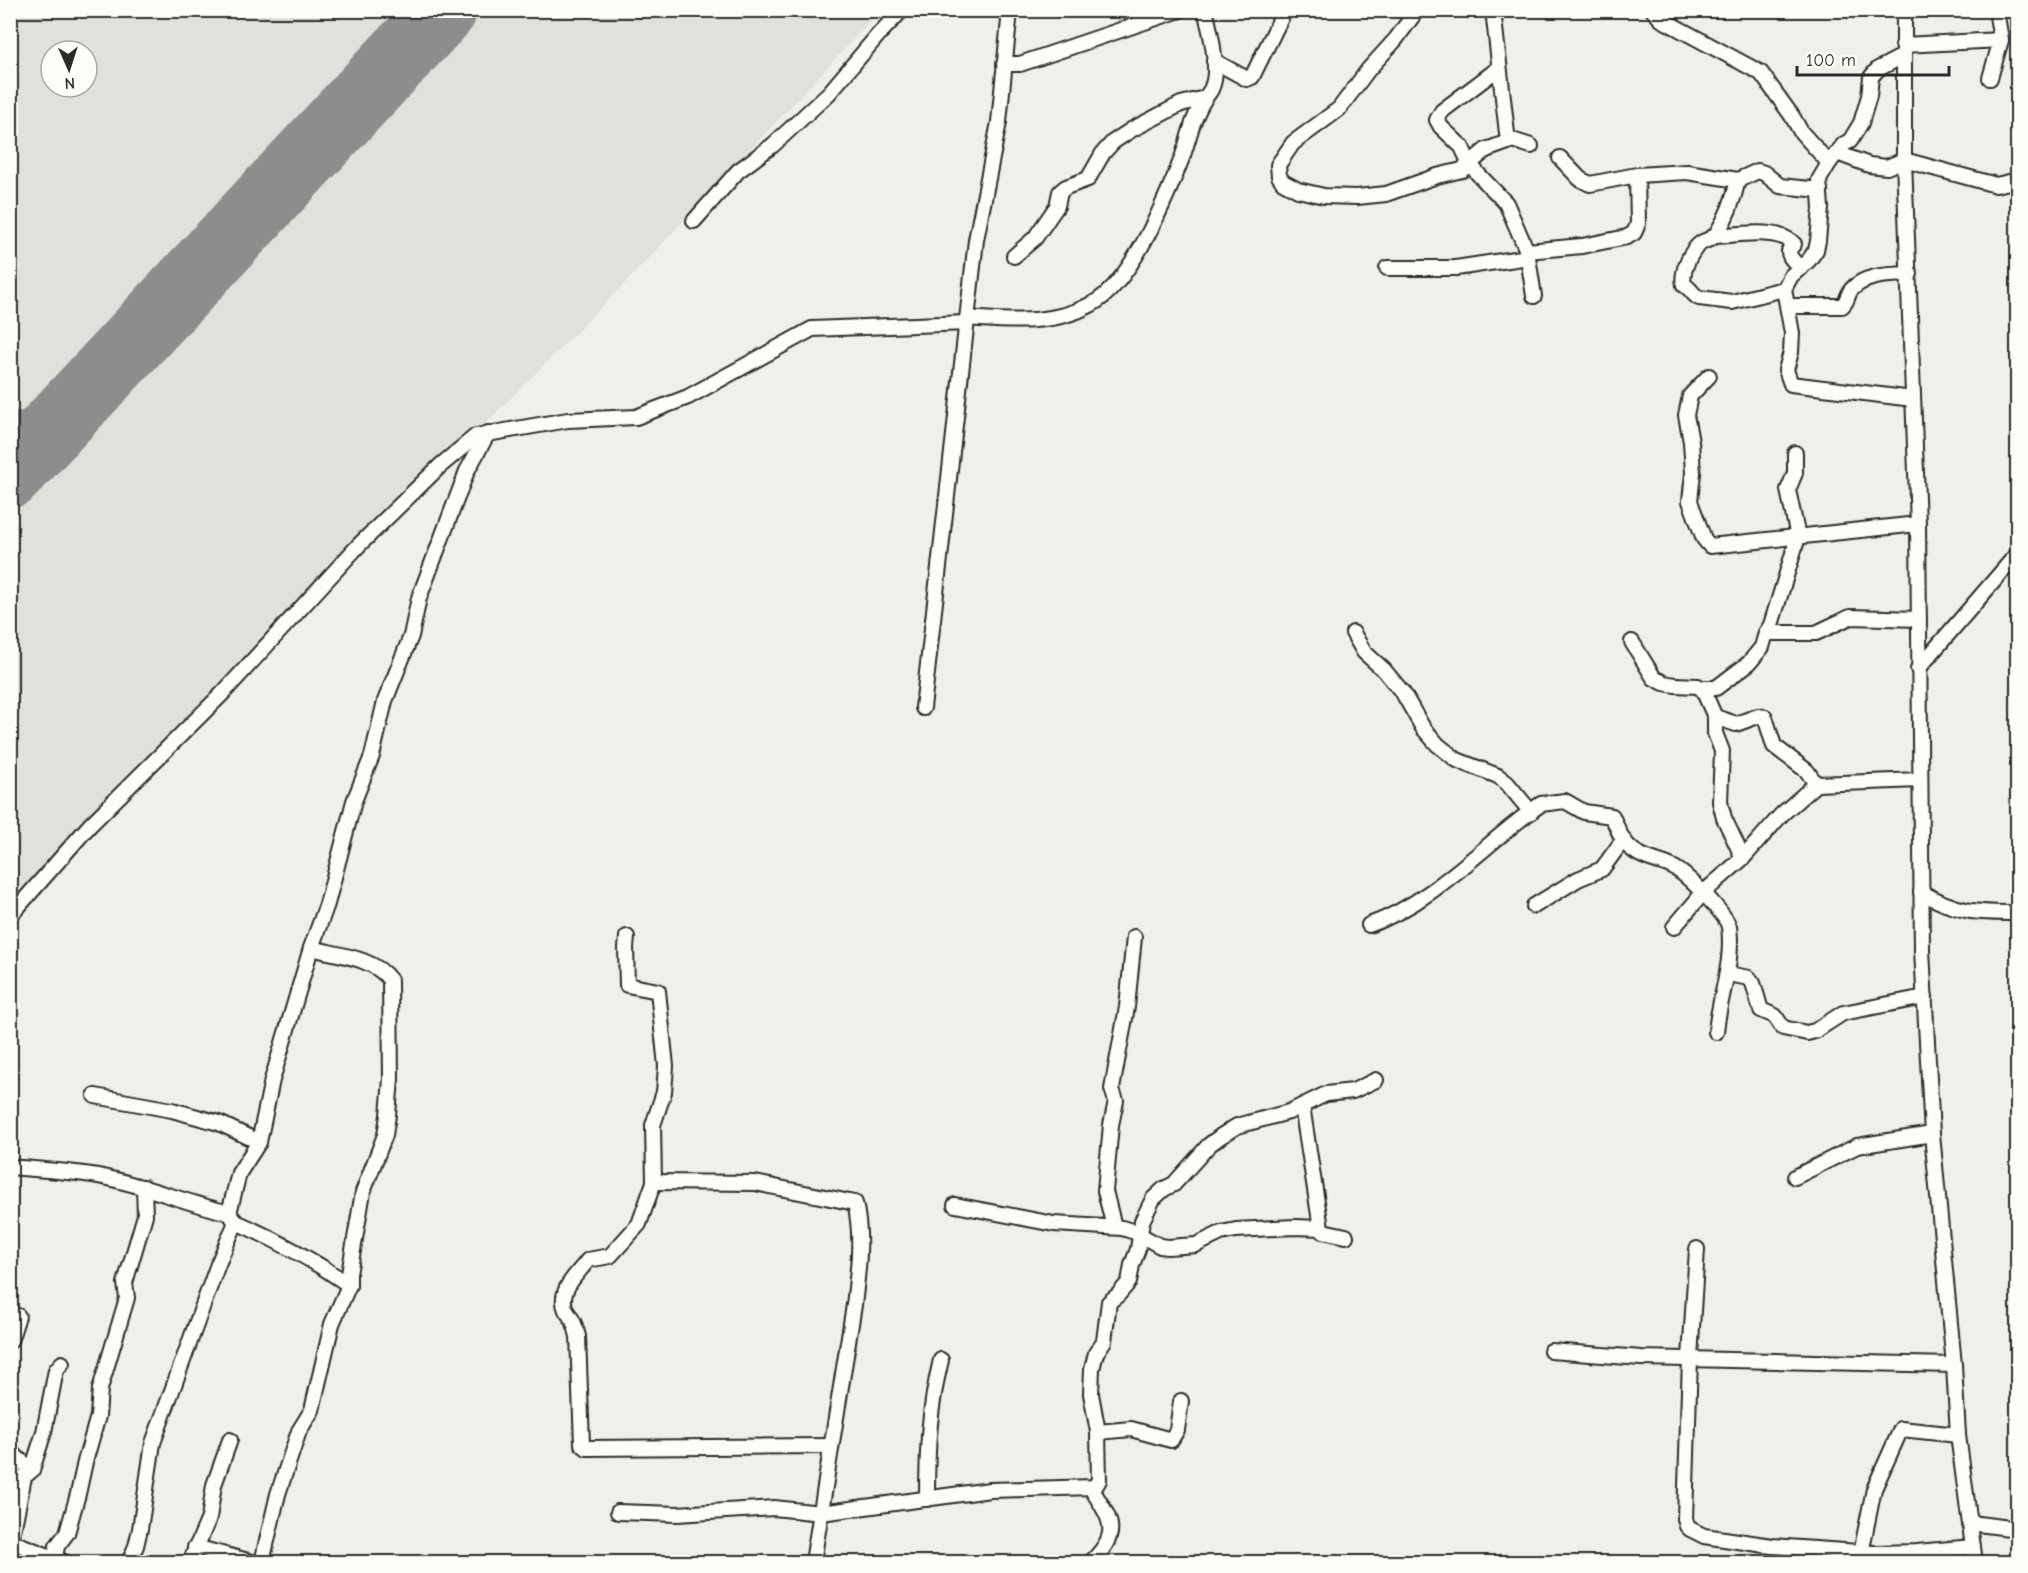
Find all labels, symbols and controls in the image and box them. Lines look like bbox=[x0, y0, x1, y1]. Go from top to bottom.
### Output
north arrow bbox=[39, 39, 99, 99]
scale bar bbox=[1797, 39, 1948, 77]
text: 100 m bbox=[1806, 50, 1856, 71]
text: N bbox=[64, 74, 75, 92]

